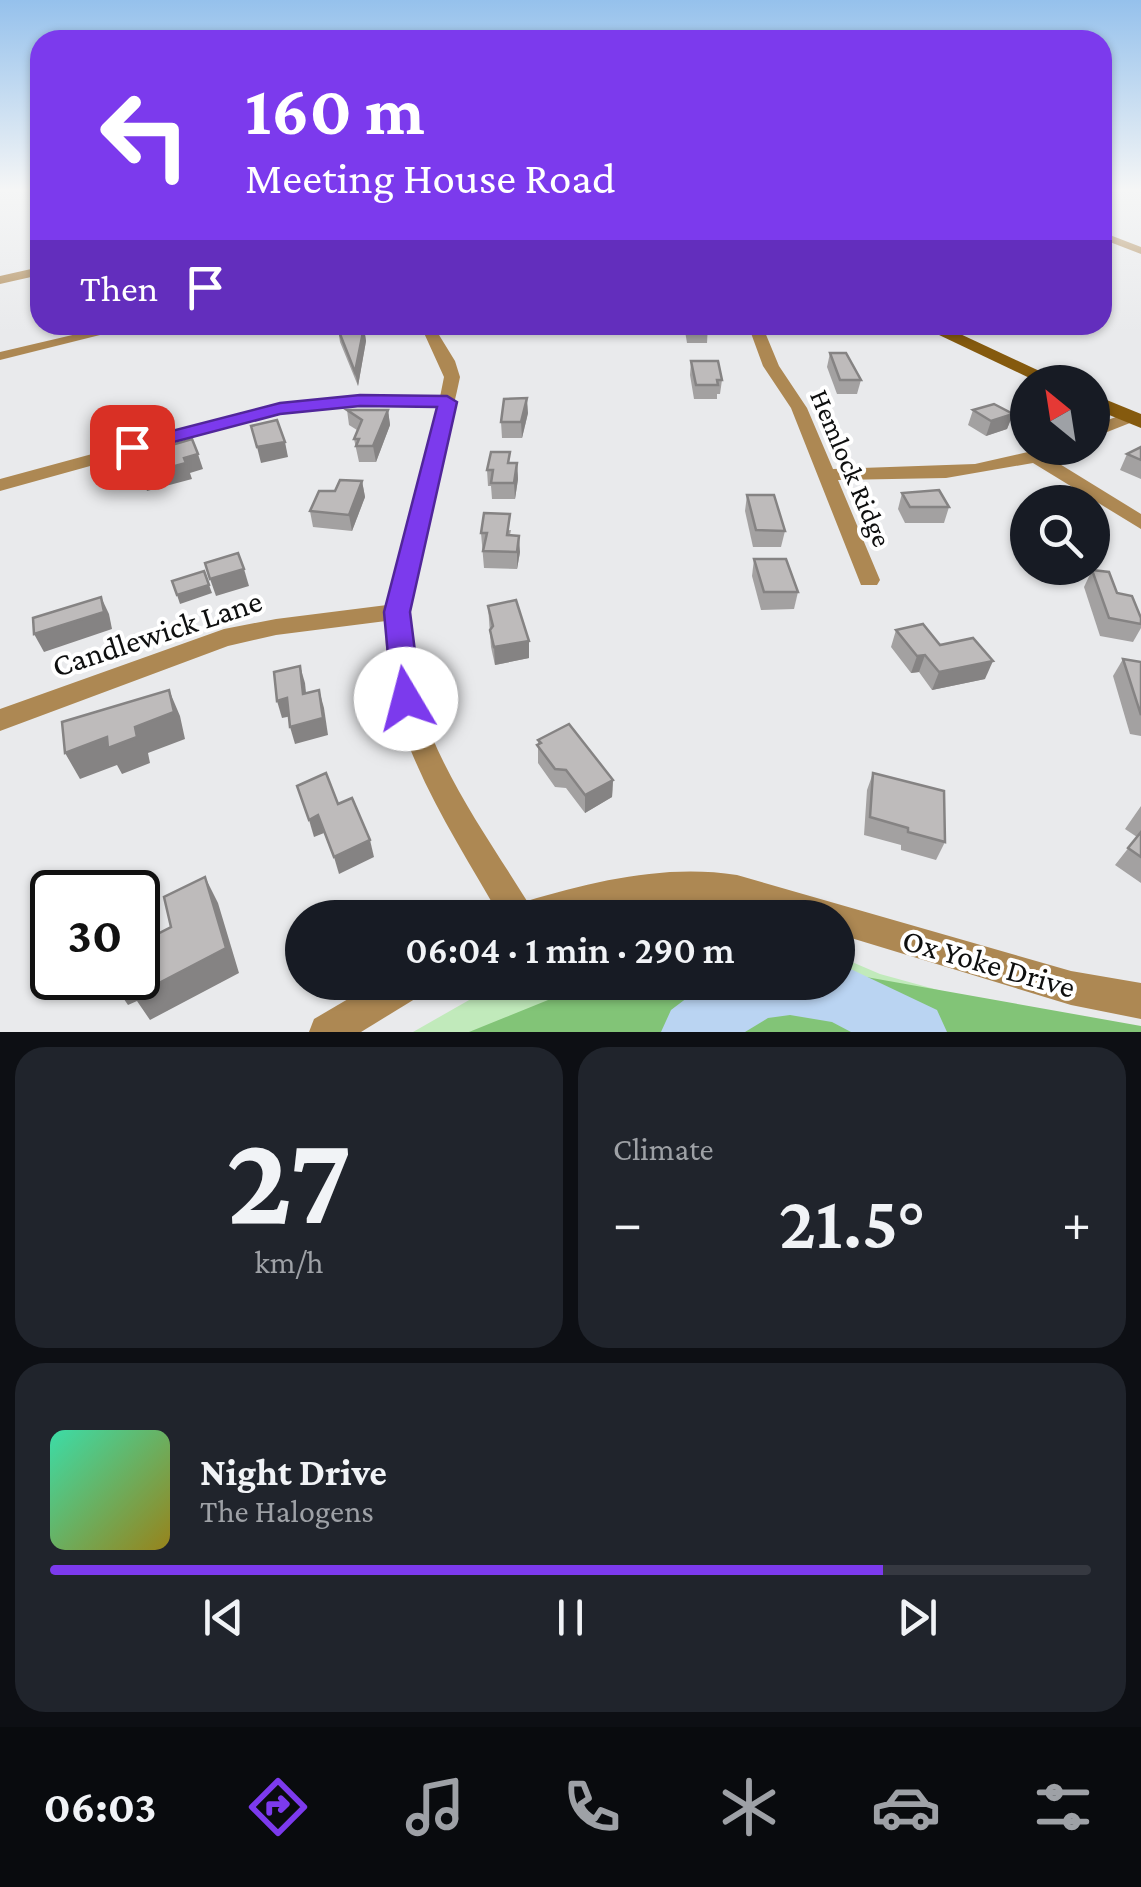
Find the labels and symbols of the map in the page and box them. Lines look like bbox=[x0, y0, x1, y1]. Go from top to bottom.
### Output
north arrow bbox=[1010, 365, 1110, 465]
street label: Hemlock Ridge bbox=[804, 385, 898, 551]
pin bbox=[90, 405, 175, 490]
street label: Candlewick Lane bbox=[48, 582, 266, 684]
position arrow bbox=[354, 647, 458, 751]
speed limit sign: 30 bbox=[30, 870, 160, 1000]
street label: Ox Yoke Drive bbox=[899, 921, 1079, 1005]

